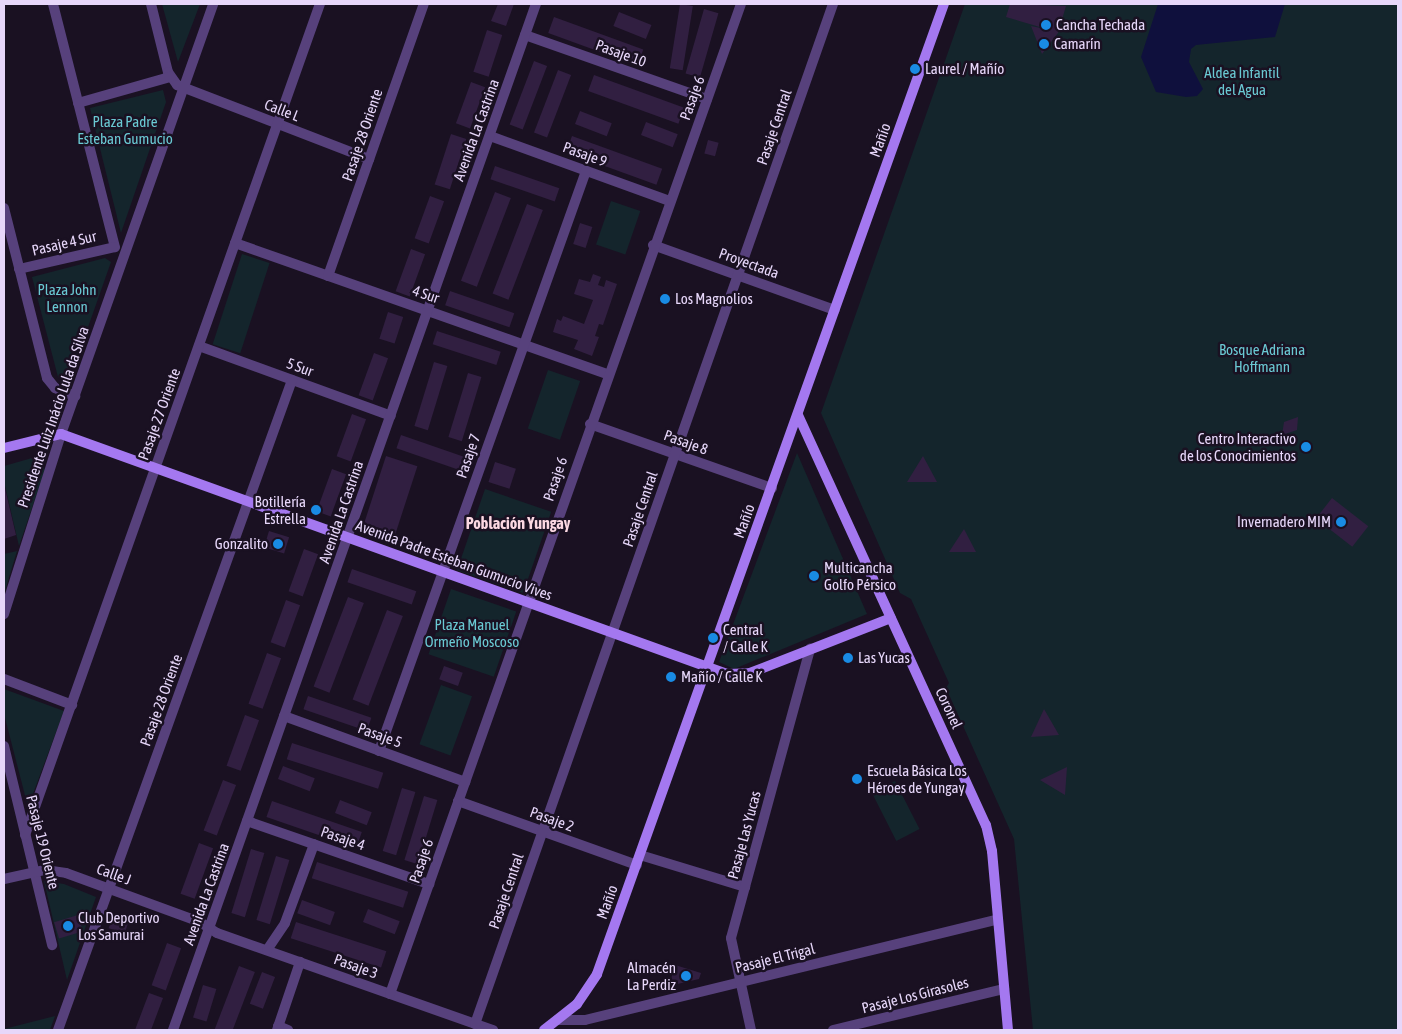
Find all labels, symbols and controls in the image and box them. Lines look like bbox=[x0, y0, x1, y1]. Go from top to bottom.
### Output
place label: Cancha Techada bbox=[1056, 16, 1145, 34]
marker: Cancha Techada bbox=[1040, 19, 1052, 31]
place label: Camarín bbox=[1054, 35, 1101, 53]
street label: Pasaje 10 bbox=[593, 36, 649, 70]
marker: Camarín bbox=[1038, 38, 1050, 50]
place label: Laurel / Mañío bbox=[925, 60, 1004, 78]
marker: Laurel / Mañío bbox=[909, 63, 921, 75]
park label: Aldea Infantil del Agua bbox=[1204, 63, 1280, 98]
street label: Pasaje 6 bbox=[676, 73, 708, 123]
street label: Avenida La Castrina bbox=[449, 76, 503, 184]
street label: Pasaje 28 Oriente bbox=[338, 86, 386, 184]
street label: Pasaje Central bbox=[753, 87, 795, 167]
street label: Calle L bbox=[262, 95, 302, 125]
park label: Plaza Padre Esteban Gumucio bbox=[77, 112, 173, 147]
street label: Mañío bbox=[866, 121, 894, 159]
street label: Pasaje 9 bbox=[560, 138, 610, 170]
street label: Pasaje 4 Sur bbox=[30, 227, 98, 259]
street label: Proyectada bbox=[717, 244, 781, 282]
park label: Plaza John Lennon bbox=[37, 280, 97, 315]
street label: 4 Sur bbox=[410, 281, 442, 307]
place label: Los Magnolios bbox=[675, 290, 753, 308]
marker: Los Magnolios bbox=[659, 293, 671, 305]
street label: Presidente Luiz Inácio Lula da Silva bbox=[13, 324, 93, 510]
park label: Bosque Adriana Hoffmann bbox=[1219, 340, 1305, 375]
street label: 5 Sur bbox=[284, 354, 316, 380]
street label: Pasaje 27 Oriente bbox=[134, 366, 184, 462]
street label: Pasaje 8 bbox=[661, 426, 711, 458]
place label: Centro Interactivo de los Conocimientos bbox=[1180, 429, 1296, 464]
street label: Pasaje 7 bbox=[452, 431, 484, 481]
marker: Centro Interactivo de los Conocimientos bbox=[1300, 441, 1312, 453]
street label: Pasaje 6 bbox=[539, 454, 571, 504]
street label: Avenida La Castrina bbox=[315, 458, 367, 566]
street label: Pasaje Central bbox=[619, 469, 661, 549]
place label: Botillería Estrella bbox=[255, 492, 306, 527]
street label: Mañío bbox=[730, 502, 758, 540]
marker: Botillería Estrella bbox=[310, 504, 322, 516]
district label: Población Yungay bbox=[466, 513, 570, 533]
place label: Invernadero MIM bbox=[1237, 513, 1331, 531]
street label: Avenida Padre Esteban Gumucio Vives bbox=[353, 516, 555, 604]
marker: Invernadero MIM bbox=[1335, 516, 1347, 528]
place label: Gonzalito bbox=[215, 535, 268, 553]
marker: Gonzalito bbox=[272, 538, 284, 550]
place label: Multicancha Golfo Pérsico bbox=[824, 558, 896, 593]
marker: Multicancha Golfo Pérsico bbox=[808, 570, 820, 582]
park label: Plaza Manuel Ormeño Moscoso bbox=[425, 615, 519, 650]
place label: Central / Calle K bbox=[723, 620, 768, 655]
marker: Central / Calle K bbox=[707, 632, 719, 644]
place label: Las Yucas bbox=[858, 649, 910, 667]
street label: Pasaje 28 Oriente bbox=[136, 652, 186, 748]
marker: Las Yucas bbox=[842, 652, 854, 664]
place label: Mañío / Calle K bbox=[681, 668, 763, 686]
marker: Mañío / Calle K bbox=[665, 671, 677, 683]
street label: Coronel bbox=[932, 685, 966, 731]
street label: Pasaje 5 bbox=[355, 719, 405, 751]
place label: Escuela Básica Los Héroes de Yungay bbox=[867, 761, 967, 796]
marker: Escuela Básica Los Héroes de Yungay bbox=[851, 773, 863, 785]
street label: Pasaje Las Yucas bbox=[724, 789, 764, 881]
street label: Pasaje 19 Oriente bbox=[23, 793, 63, 891]
street label: Pasaje 2 bbox=[527, 803, 577, 835]
street label: Pasaje 4 bbox=[318, 822, 368, 854]
street label: Pasaje 6 bbox=[405, 836, 437, 886]
street label: Avenida La Castrina bbox=[179, 840, 233, 948]
street label: Pasaje Central bbox=[485, 851, 527, 931]
street label: Calle J bbox=[94, 860, 134, 888]
street label: Mañío bbox=[593, 883, 621, 921]
place label: Club Deportivo Los Samurai bbox=[78, 908, 160, 943]
marker: Club Deportivo Los Samurai bbox=[62, 920, 74, 932]
street label: Pasaje El Trigal bbox=[733, 939, 817, 977]
street label: Pasaje 3 bbox=[331, 950, 381, 982]
place label: Almacén La Perdiz bbox=[627, 958, 676, 993]
marker: Almacén La Perdiz bbox=[680, 970, 692, 982]
street label: Pasaje Los Girasoles bbox=[860, 973, 970, 1017]

